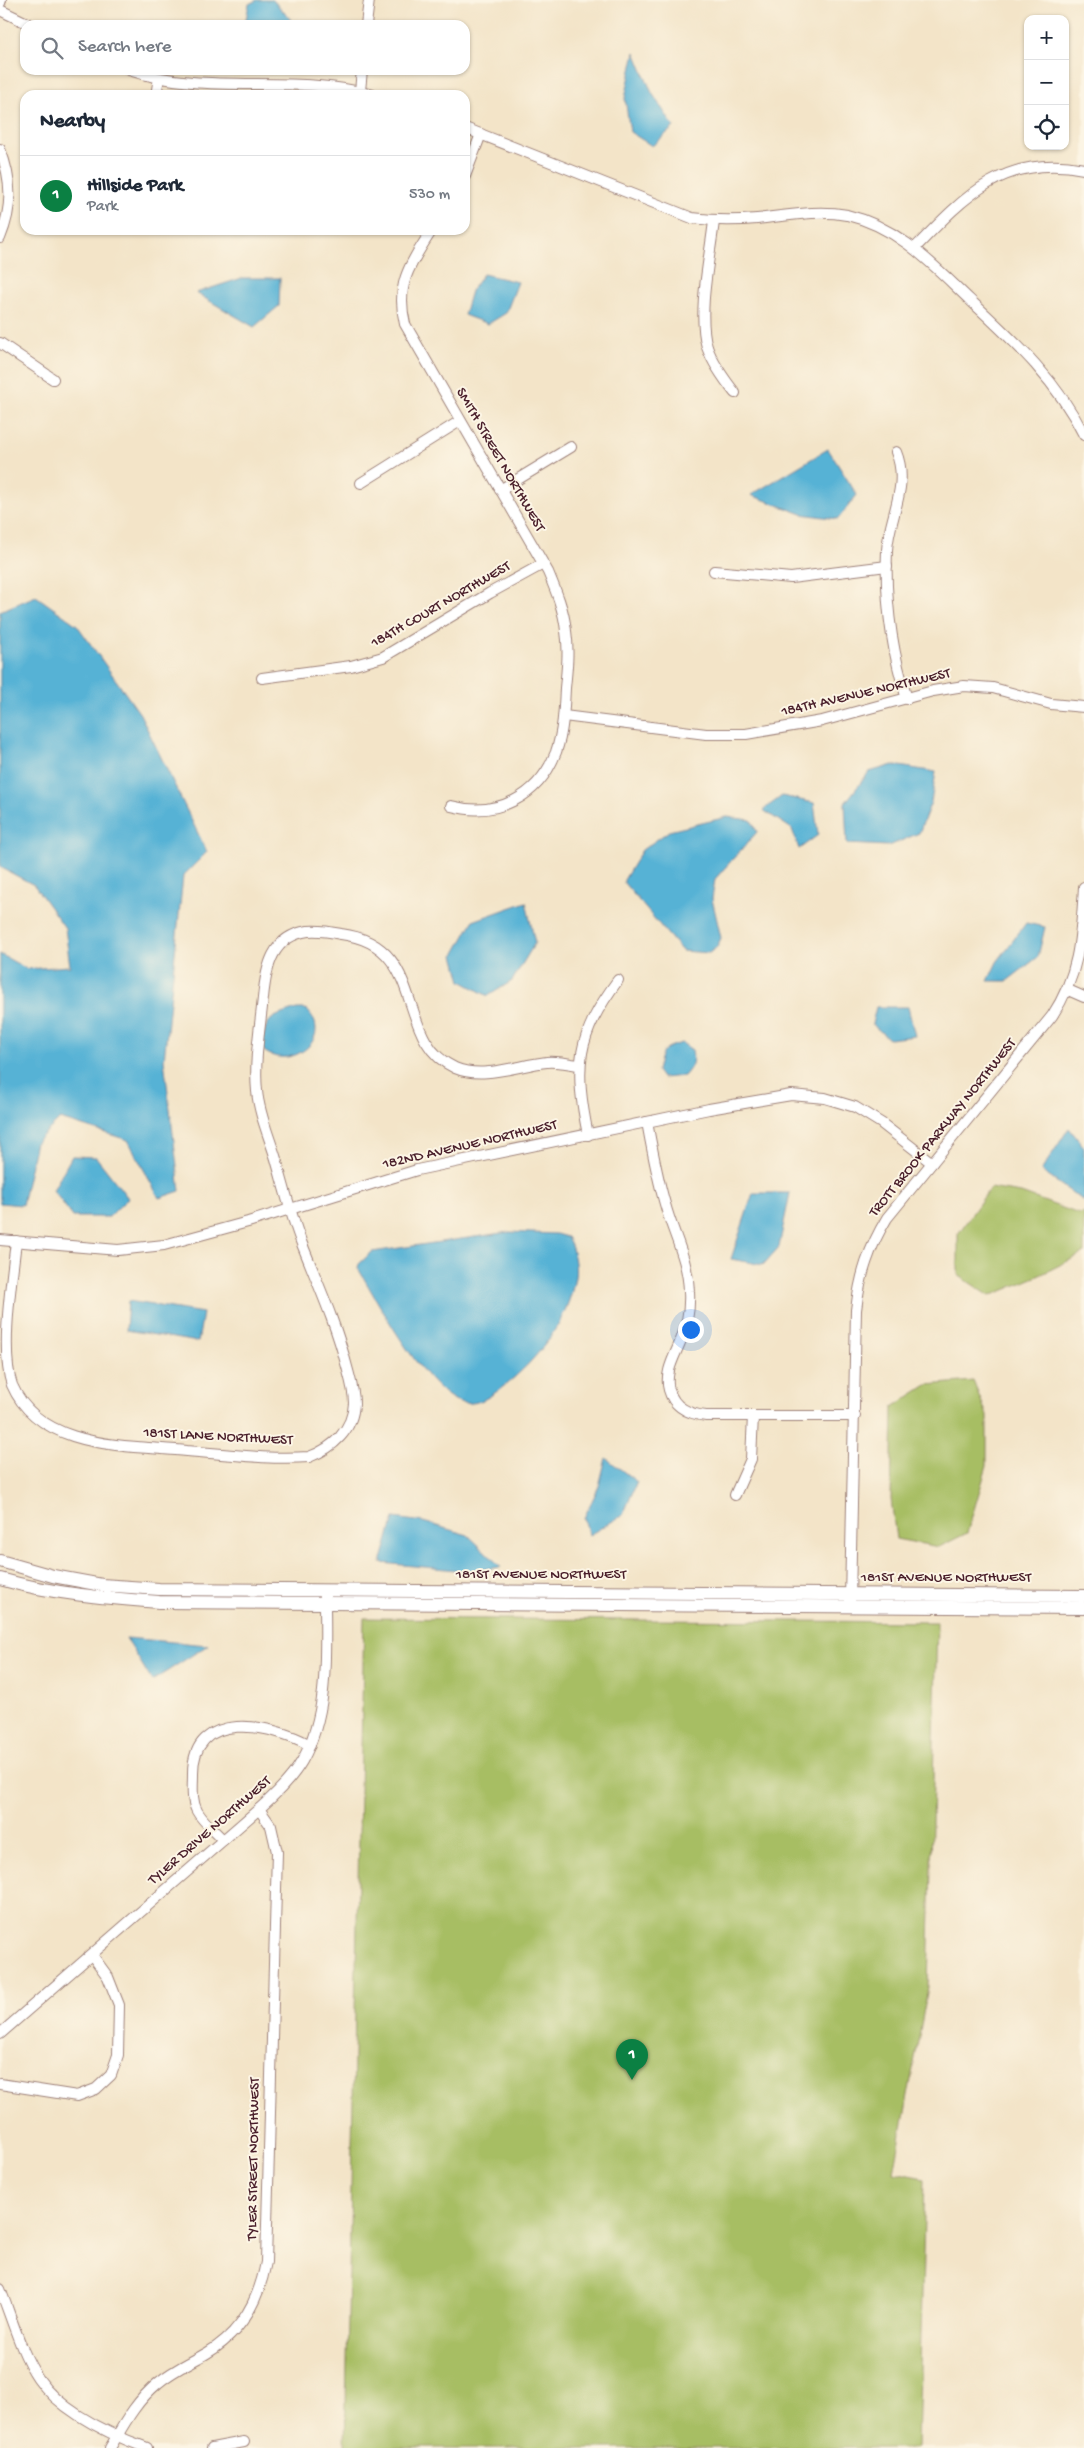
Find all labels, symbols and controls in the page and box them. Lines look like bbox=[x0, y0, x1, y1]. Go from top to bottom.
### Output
map controls bbox=[1024, 15, 1069, 150]
button: + bbox=[1024, 15, 1069, 60]
search box bbox=[20, 20, 470, 75]
icon: search bbox=[38, 34, 66, 62]
text: Search here bbox=[78, 36, 172, 59]
button: − bbox=[1024, 60, 1069, 105]
button: locate bbox=[1024, 105, 1069, 150]
text: Nearby bbox=[40, 110, 105, 135]
text: Hillside Park bbox=[87, 175, 183, 198]
text: 1 bbox=[53, 186, 59, 205]
text: 530 m bbox=[409, 186, 450, 205]
text: Park bbox=[87, 198, 118, 217]
street label: SMITH STREET NORTHWEST bbox=[451, 385, 549, 536]
street label: 184TH COURT NORTHWEST bbox=[367, 557, 515, 653]
street label: 184TH AVENUE NORTHWEST bbox=[779, 664, 953, 721]
street label: TROTT BROOK PARKWAY NORTHWEST bbox=[865, 1034, 1021, 1222]
street label: 182ND AVENUE NORTHWEST bbox=[380, 1116, 560, 1174]
your location bbox=[678, 1317, 704, 1343]
street label: 181ST LANE NORTHWEST bbox=[142, 1424, 294, 1450]
street label: 181ST AVENUE NORTHWEST bbox=[455, 1566, 627, 1584]
street label: 181ST AVENUE NORTHWEST bbox=[860, 1569, 1032, 1587]
street label: TYLER DRIVE NORTHWEST bbox=[144, 1772, 276, 1890]
pin: 1 bbox=[616, 2039, 648, 2080]
street label: TYLER STREET NORTHWEST bbox=[244, 2076, 264, 2242]

